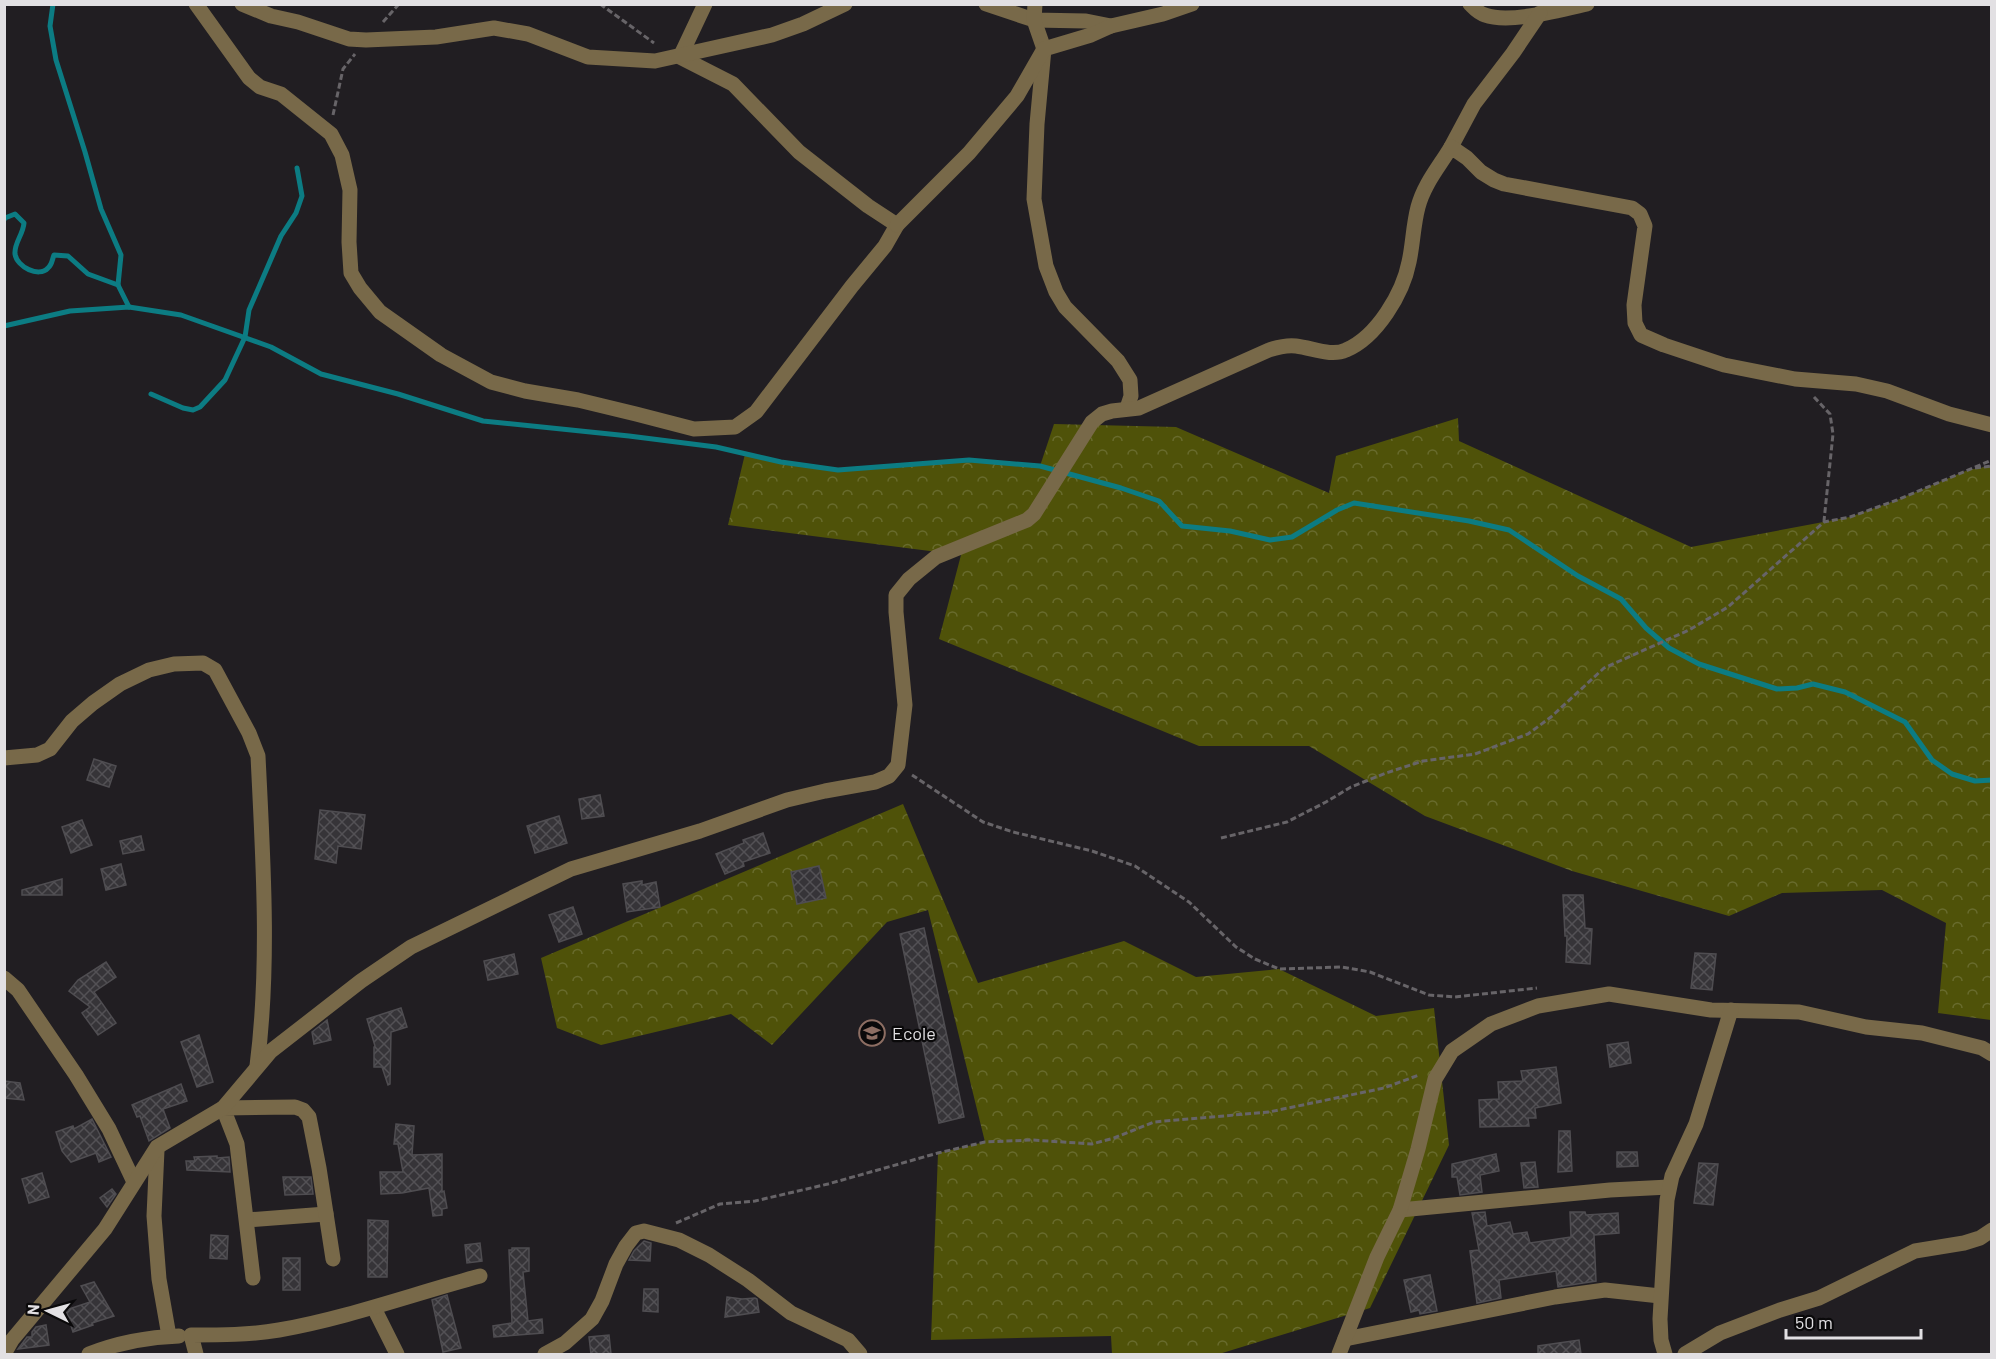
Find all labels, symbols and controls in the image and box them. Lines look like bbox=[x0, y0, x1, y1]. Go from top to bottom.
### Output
school or university icon: Ecole bbox=[857, 1018, 887, 1048]
place label: Ecole bbox=[892, 1022, 936, 1044]
north arrow bbox=[18, 1281, 78, 1341]
scale bar bbox=[1786, 1302, 1921, 1340]
text: N bbox=[23, 1304, 42, 1316]
text: 50 m bbox=[1795, 1311, 1833, 1333]

